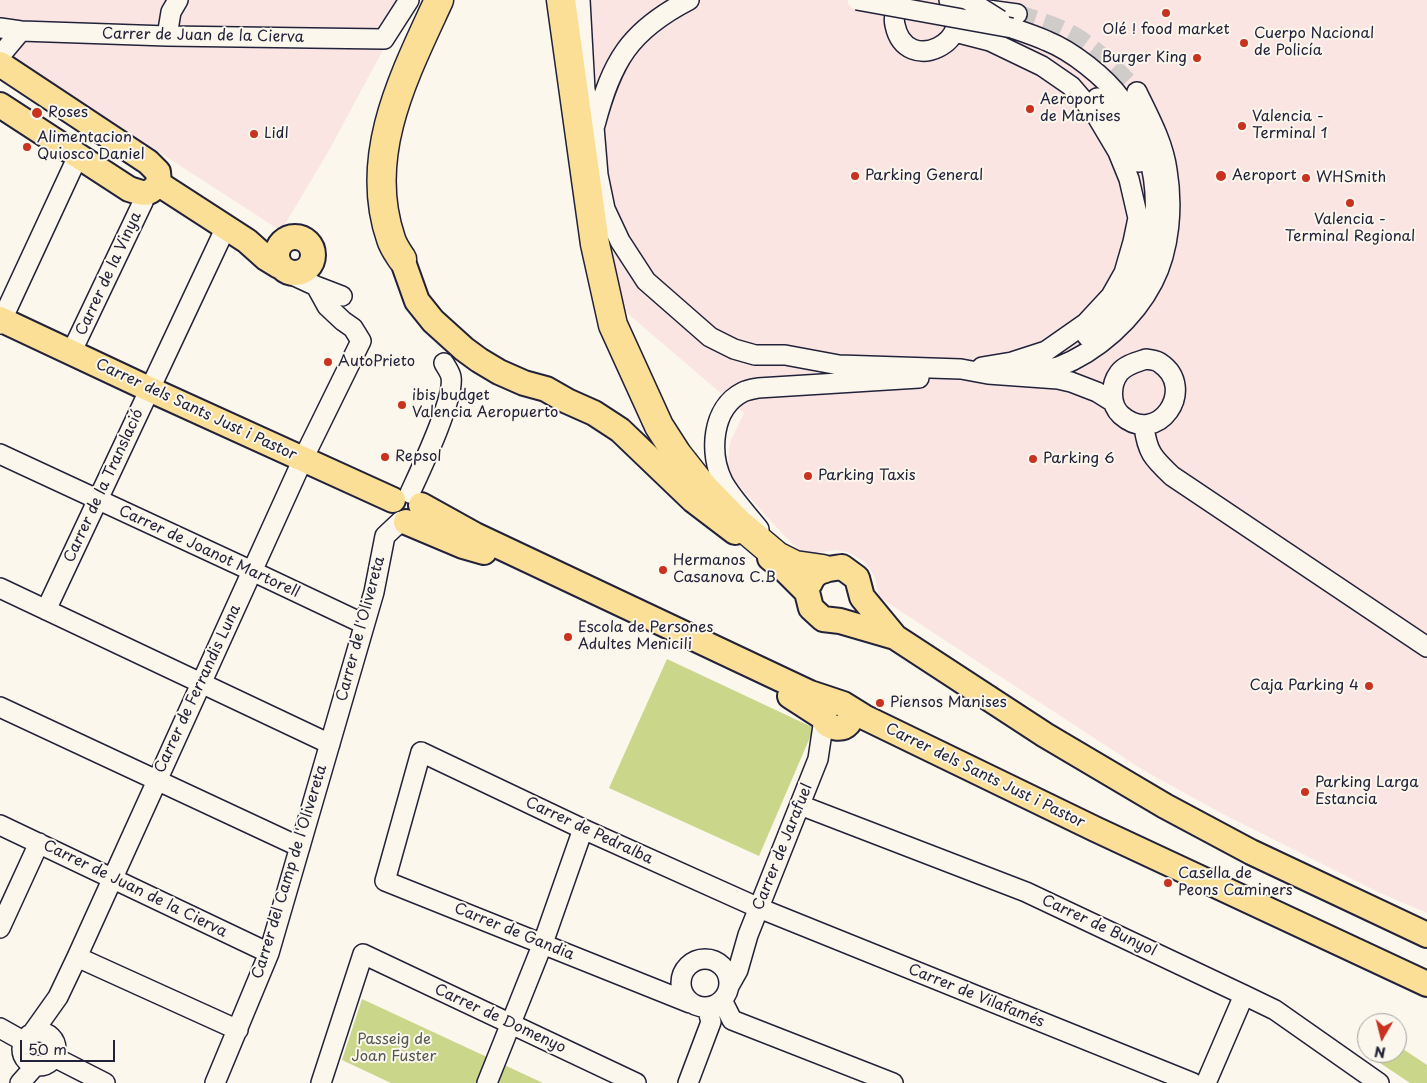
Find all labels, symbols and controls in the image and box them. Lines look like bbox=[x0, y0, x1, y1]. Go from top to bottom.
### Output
marker: Olé ! food market bbox=[1160, 7, 1172, 19]
place label: Olé ! food market bbox=[1102, 21, 1230, 39]
street label: Carrer de Juan de la Cierva bbox=[102, 25, 304, 47]
place label: Cuerpo Nacional de Policía bbox=[1254, 25, 1374, 60]
marker: Cuerpo Nacional de Policía bbox=[1238, 37, 1250, 49]
place label: Burger King bbox=[1102, 49, 1187, 67]
marker: Burger King bbox=[1191, 52, 1203, 64]
place label: Aeroport de Manises bbox=[1040, 91, 1120, 126]
marker: Aeroport de Manises bbox=[1024, 103, 1036, 115]
place label: Roses bbox=[48, 104, 88, 122]
marker: Roses bbox=[30, 106, 44, 120]
place label: Valencia - Terminal 1 bbox=[1252, 108, 1328, 143]
marker: Valencia - Terminal 1 bbox=[1236, 120, 1248, 132]
place label: Lidl bbox=[264, 125, 289, 143]
marker: Lidl bbox=[248, 128, 260, 140]
place label: Alimentacion Quiosco Daniel bbox=[37, 129, 144, 164]
marker: Alimentacion Quiosco Daniel bbox=[21, 141, 33, 153]
place label: Parking General bbox=[865, 167, 983, 185]
place label: Aeroport bbox=[1232, 167, 1297, 185]
marker: Aeroport bbox=[1214, 169, 1228, 183]
place label: WHSmith bbox=[1316, 169, 1386, 187]
marker: Parking General bbox=[849, 170, 861, 182]
marker: WHSmith bbox=[1300, 172, 1312, 184]
marker: Valencia - Terminal Regional bbox=[1344, 197, 1356, 209]
street label: Carrer de la Vinya bbox=[72, 209, 146, 339]
place label: Valencia - Terminal Regional bbox=[1285, 211, 1415, 246]
place label: AutoPrieto bbox=[338, 353, 415, 371]
street label: Carrer dels Sants Just i Pastor bbox=[93, 355, 299, 465]
marker: AutoPrieto bbox=[322, 356, 334, 368]
place label: ibis budget Valencia Aeropuerto bbox=[412, 387, 558, 422]
marker: ibis budget Valencia Aeropuerto bbox=[396, 399, 408, 411]
street label: Carrer de la Translació bbox=[61, 406, 147, 566]
place label: Repsol bbox=[395, 448, 442, 466]
place label: Parking 6 bbox=[1043, 450, 1115, 468]
marker: Repsol bbox=[379, 451, 391, 463]
marker: Parking 6 bbox=[1027, 453, 1039, 465]
place label: Parking Taxis bbox=[818, 467, 916, 485]
marker: Parking Taxis bbox=[802, 470, 814, 482]
street label: Carrer de Joanot Martorell bbox=[116, 502, 302, 602]
place label: Hermanos Casanova C.B bbox=[673, 552, 776, 587]
street label: Carrer de l'Olivereta bbox=[333, 554, 389, 704]
marker: Hermanos Casanova C.B bbox=[657, 564, 669, 576]
street label: Carrer de Ferrandis Luna bbox=[151, 602, 245, 776]
place label: Escola de Persones Adultes Menicili bbox=[578, 619, 713, 654]
marker: Escola de Persones Adultes Menicili bbox=[562, 631, 574, 643]
place label: Caja Parking 4 bbox=[1250, 677, 1359, 695]
marker: Caja Parking 4 bbox=[1363, 680, 1375, 692]
place label: Piensos Manises bbox=[890, 694, 1007, 712]
marker: Piensos Manises bbox=[874, 697, 886, 709]
street label: Carrer dels Sants Just i Pastor bbox=[882, 720, 1088, 832]
street label: Carrer del Camp de l'Olivereta bbox=[249, 763, 331, 981]
place label: Parking Larga Estancia bbox=[1315, 774, 1419, 809]
street label: Carrer de Jarafuel bbox=[749, 781, 817, 913]
marker: Parking Larga Estancia bbox=[1299, 786, 1311, 798]
street label: Carrer de Pedralba bbox=[523, 794, 655, 868]
street label: Carrer de Juan de la Cierva bbox=[40, 837, 230, 941]
place label: Casella de Peons Caminers bbox=[1178, 865, 1293, 900]
marker: Casella de Peons Caminers bbox=[1162, 877, 1174, 889]
street label: Carrer de Bunyol bbox=[1039, 892, 1159, 960]
street label: Carrer de Gandia bbox=[451, 900, 577, 964]
street label: Carrer de Vilafamés bbox=[905, 960, 1047, 1032]
street label: Carrer de Domenyo bbox=[431, 981, 569, 1057]
north arrow bbox=[1357, 1013, 1407, 1063]
scale bar bbox=[22, 1030, 118, 1062]
park label: Passeig de Joan Fuster bbox=[352, 1031, 436, 1066]
text: 50 m bbox=[28, 1037, 67, 1060]
text: N bbox=[1373, 1041, 1387, 1064]

